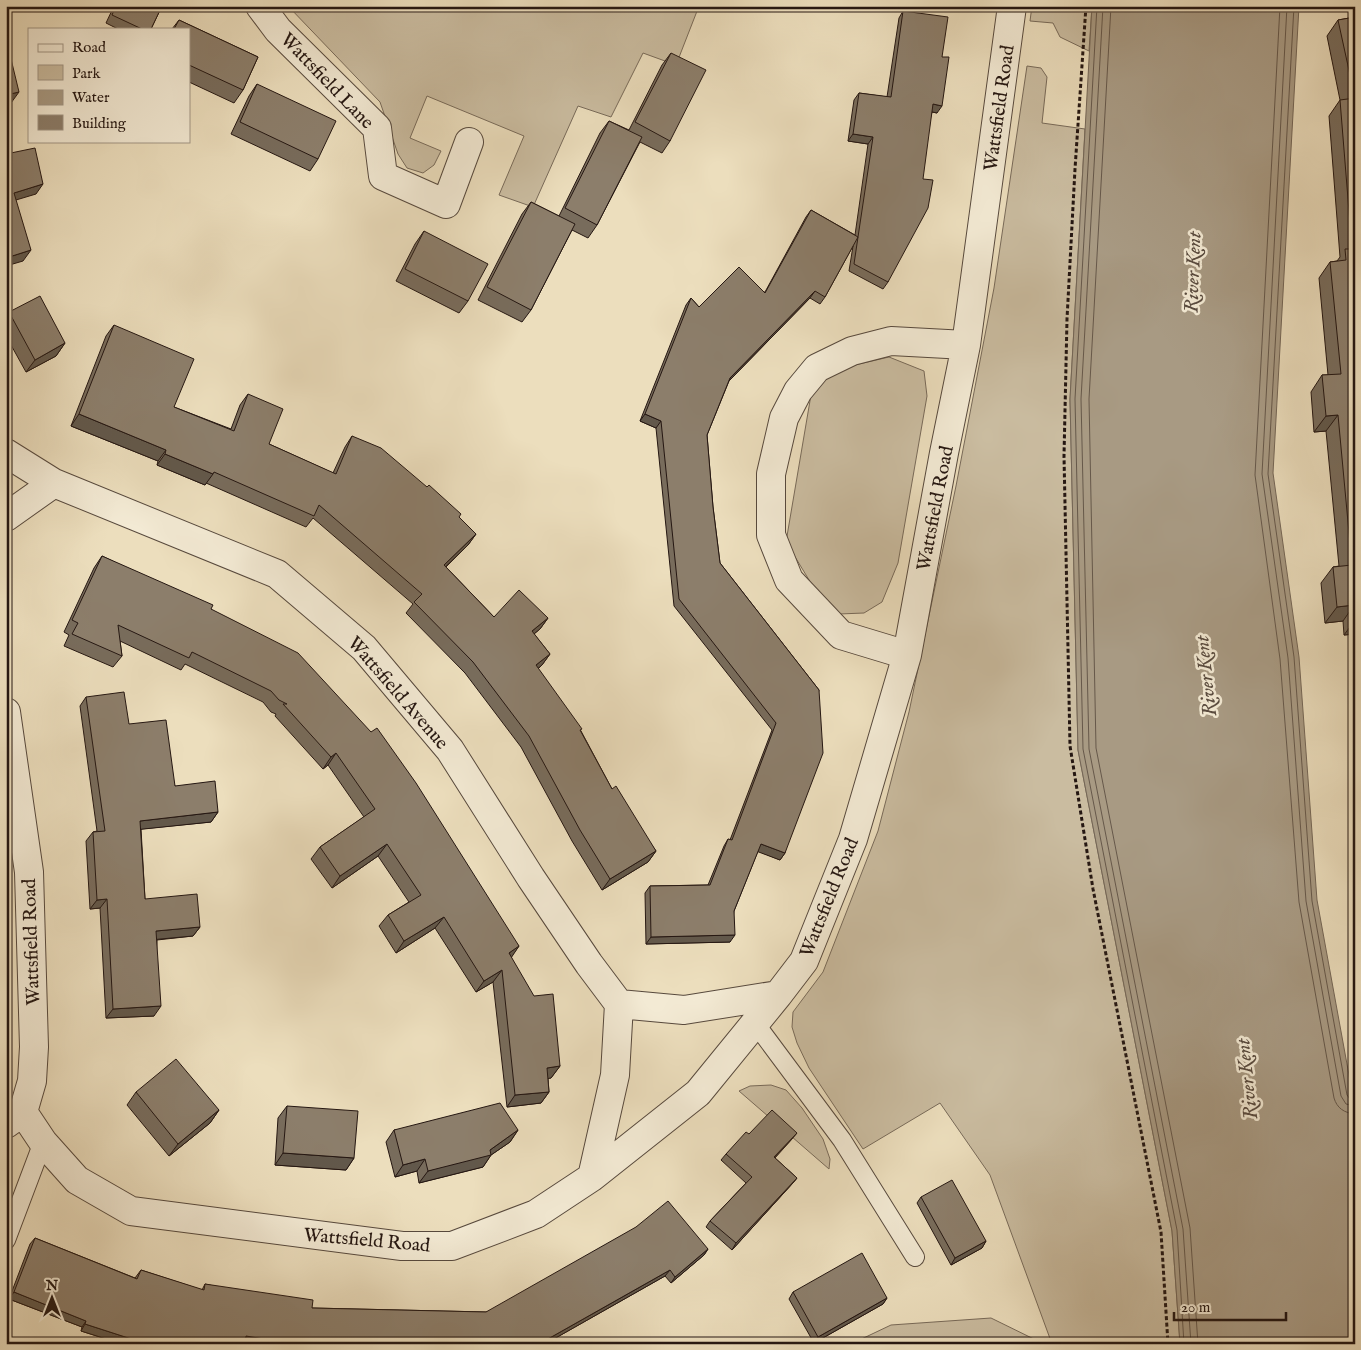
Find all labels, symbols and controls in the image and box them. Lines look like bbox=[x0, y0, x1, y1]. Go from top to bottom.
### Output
legend bbox=[28, 28, 190, 142]
street label: Wattsfield Lane bbox=[275, 28, 379, 135]
text: Road bbox=[72, 38, 107, 57]
street label: Wattsfield Road bbox=[979, 43, 1021, 173]
text: Park bbox=[72, 64, 102, 83]
text: Water bbox=[72, 88, 110, 107]
text: Building bbox=[72, 114, 127, 133]
water label: River Kent bbox=[1180, 229, 1207, 313]
street label: Wattsfield Road bbox=[912, 443, 960, 573]
street label: Wattsfield Avenue bbox=[342, 632, 453, 755]
water label: River Kent bbox=[1190, 633, 1223, 718]
street label: Wattsfield Road bbox=[795, 834, 865, 961]
street label: Wattsfield Road bbox=[18, 877, 46, 1006]
water label: River Kent bbox=[1231, 1036, 1264, 1121]
street label: Wattsfield Road bbox=[303, 1224, 432, 1259]
north arrow bbox=[28, 1272, 78, 1322]
text: N bbox=[45, 1277, 58, 1295]
scale bar bbox=[1174, 1290, 1286, 1322]
text: 20 m bbox=[1181, 1298, 1211, 1317]

